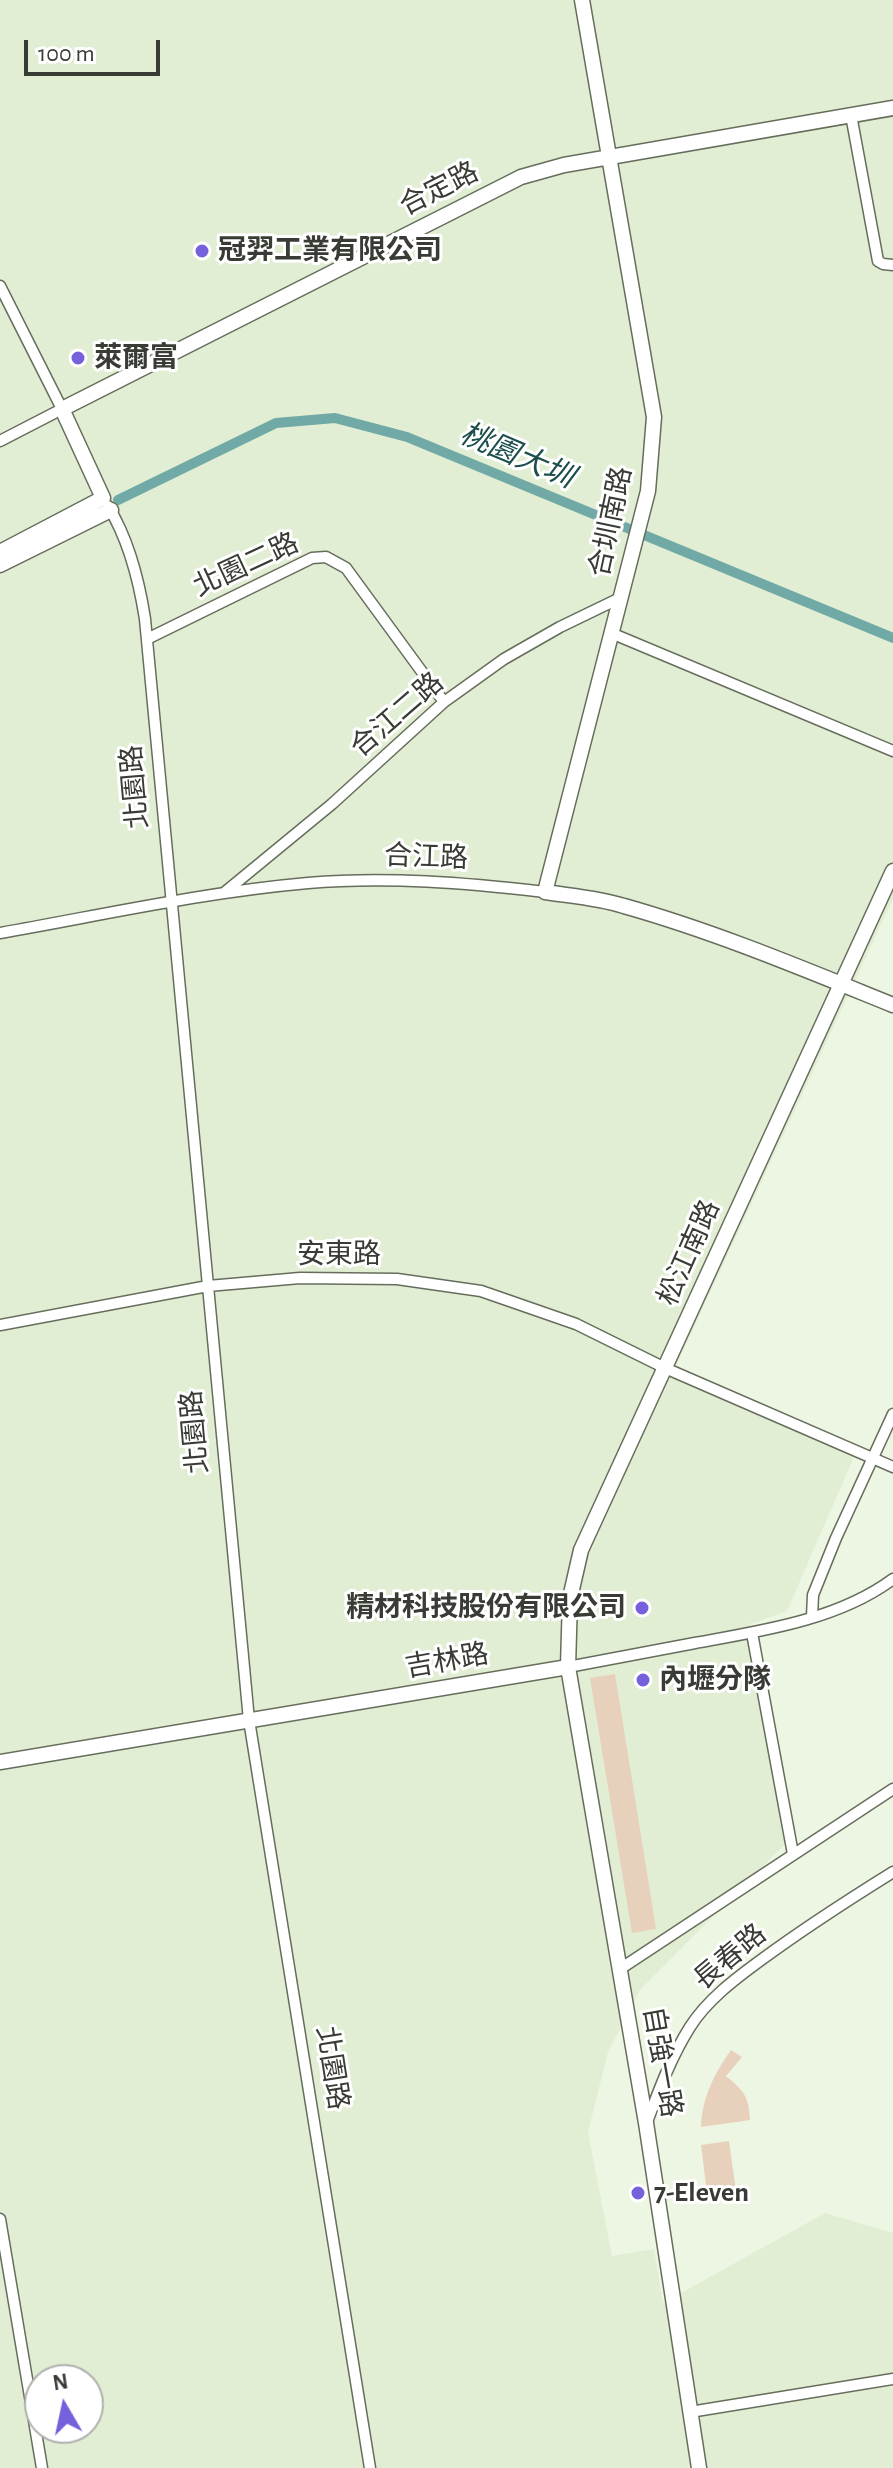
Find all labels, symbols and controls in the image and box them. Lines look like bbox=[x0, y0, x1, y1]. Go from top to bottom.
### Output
scale bar bbox=[28, 24, 164, 74]
text: 100 m bbox=[38, 42, 95, 66]
street label: 合定路 bbox=[394, 155, 484, 223]
place label: 冠羿工業有限公司 bbox=[218, 234, 442, 268]
marker: 冠羿工業有限公司 bbox=[193, 242, 211, 260]
place label: 萊爾富 bbox=[94, 341, 178, 375]
marker: 萊爾富 bbox=[69, 349, 87, 367]
water label: 桃園大圳 bbox=[455, 416, 579, 496]
street label: 合圳南路 bbox=[583, 464, 639, 580]
street label: 北園二路 bbox=[188, 526, 304, 604]
street label: 合江二路 bbox=[344, 666, 450, 764]
street label: 北園路 bbox=[115, 744, 155, 830]
street label: 合江路 bbox=[383, 839, 469, 875]
street label: 松江南路 bbox=[651, 1195, 727, 1311]
street label: 安東路 bbox=[297, 1238, 381, 1272]
street label: 北園路 bbox=[175, 1389, 215, 1475]
place label: 精材科技股份有限公司 bbox=[346, 1591, 626, 1625]
marker: 精材科技股份有限公司 bbox=[633, 1599, 651, 1617]
street label: 吉林路 bbox=[403, 1637, 491, 1685]
place label: 內壢分隊 bbox=[659, 1663, 771, 1697]
marker: 內壢分隊 bbox=[634, 1671, 652, 1689]
street label: 長春路 bbox=[687, 1917, 773, 1997]
street label: 自強一路 bbox=[636, 2004, 688, 2120]
street label: 北園路 bbox=[309, 2024, 355, 2112]
place label: 7-Eleven bbox=[654, 2176, 749, 2210]
marker: 7-Eleven bbox=[629, 2184, 647, 2202]
north arrow bbox=[24, 2364, 104, 2444]
text: N bbox=[51, 2370, 70, 2394]

